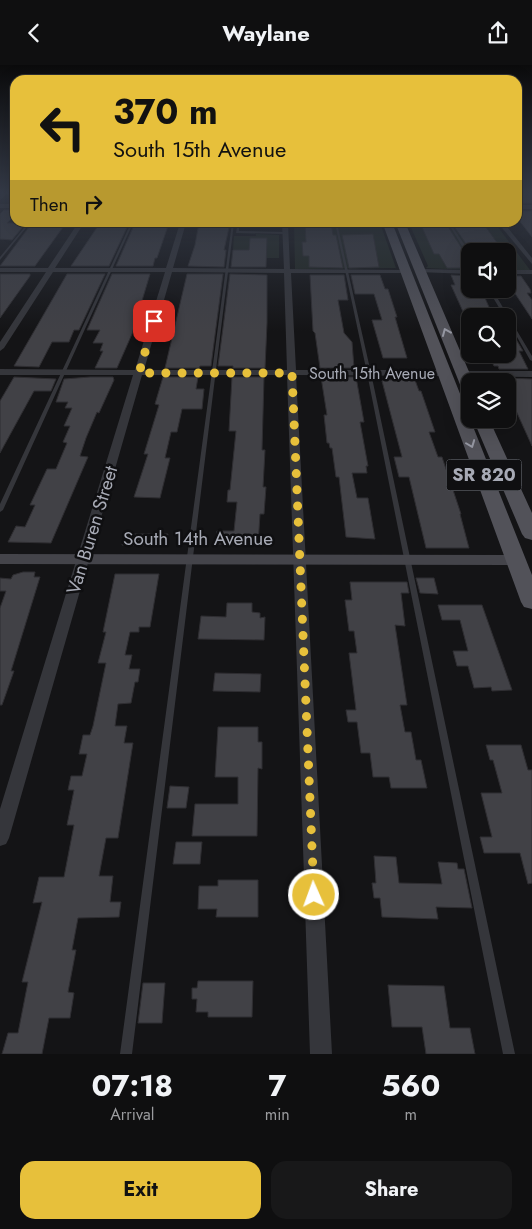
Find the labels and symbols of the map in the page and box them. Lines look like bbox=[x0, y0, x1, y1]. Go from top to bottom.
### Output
pin bbox=[133, 300, 175, 342]
one-way arrow bbox=[442, 328, 452, 337]
street label: South 15th Avenue bbox=[309, 362, 435, 385]
one-way arrow bbox=[466, 439, 476, 447]
road number: SR 820 bbox=[446, 459, 522, 491]
street label: Van Buren Street bbox=[60, 462, 124, 598]
street label: South 14th Avenue bbox=[123, 525, 273, 552]
position arrow bbox=[287, 868, 339, 920]

